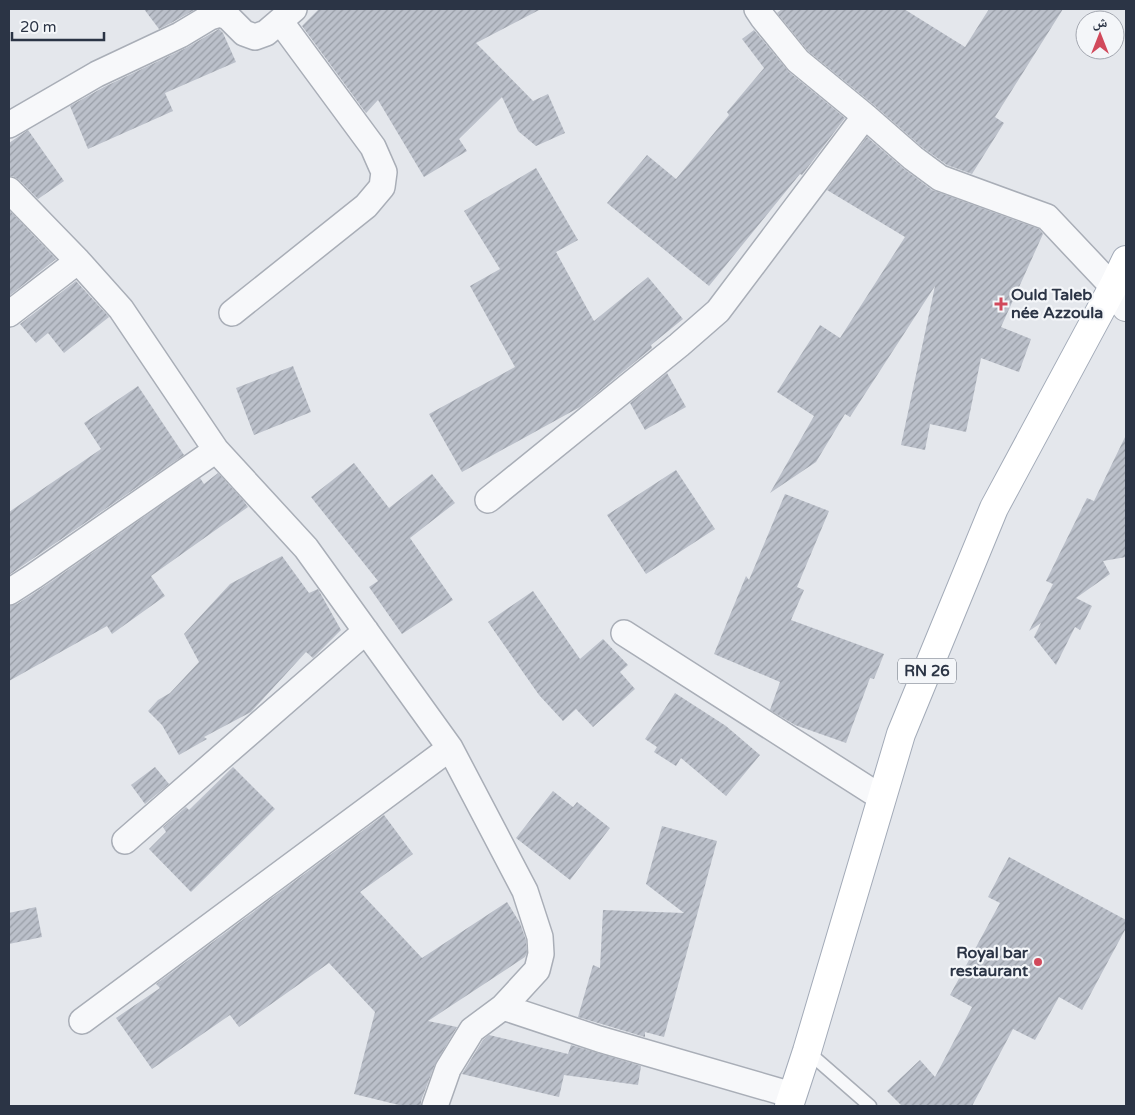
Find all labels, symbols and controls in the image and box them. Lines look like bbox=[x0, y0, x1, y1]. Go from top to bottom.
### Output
scale bar bbox=[12, 10, 105, 42]
north arrow bbox=[1075, 10, 1125, 60]
text: ش bbox=[1093, 14, 1108, 31]
text: 20 m bbox=[20, 18, 57, 36]
place label: Ould Taleb née Azzoula bbox=[1011, 285, 1103, 323]
marker: Ould Taleb née Azzoula bbox=[995, 298, 1007, 310]
road number: RN 26 bbox=[898, 658, 956, 684]
place label: Royal bar restaurant bbox=[950, 943, 1029, 981]
marker: Royal bar restaurant bbox=[1032, 956, 1044, 968]

